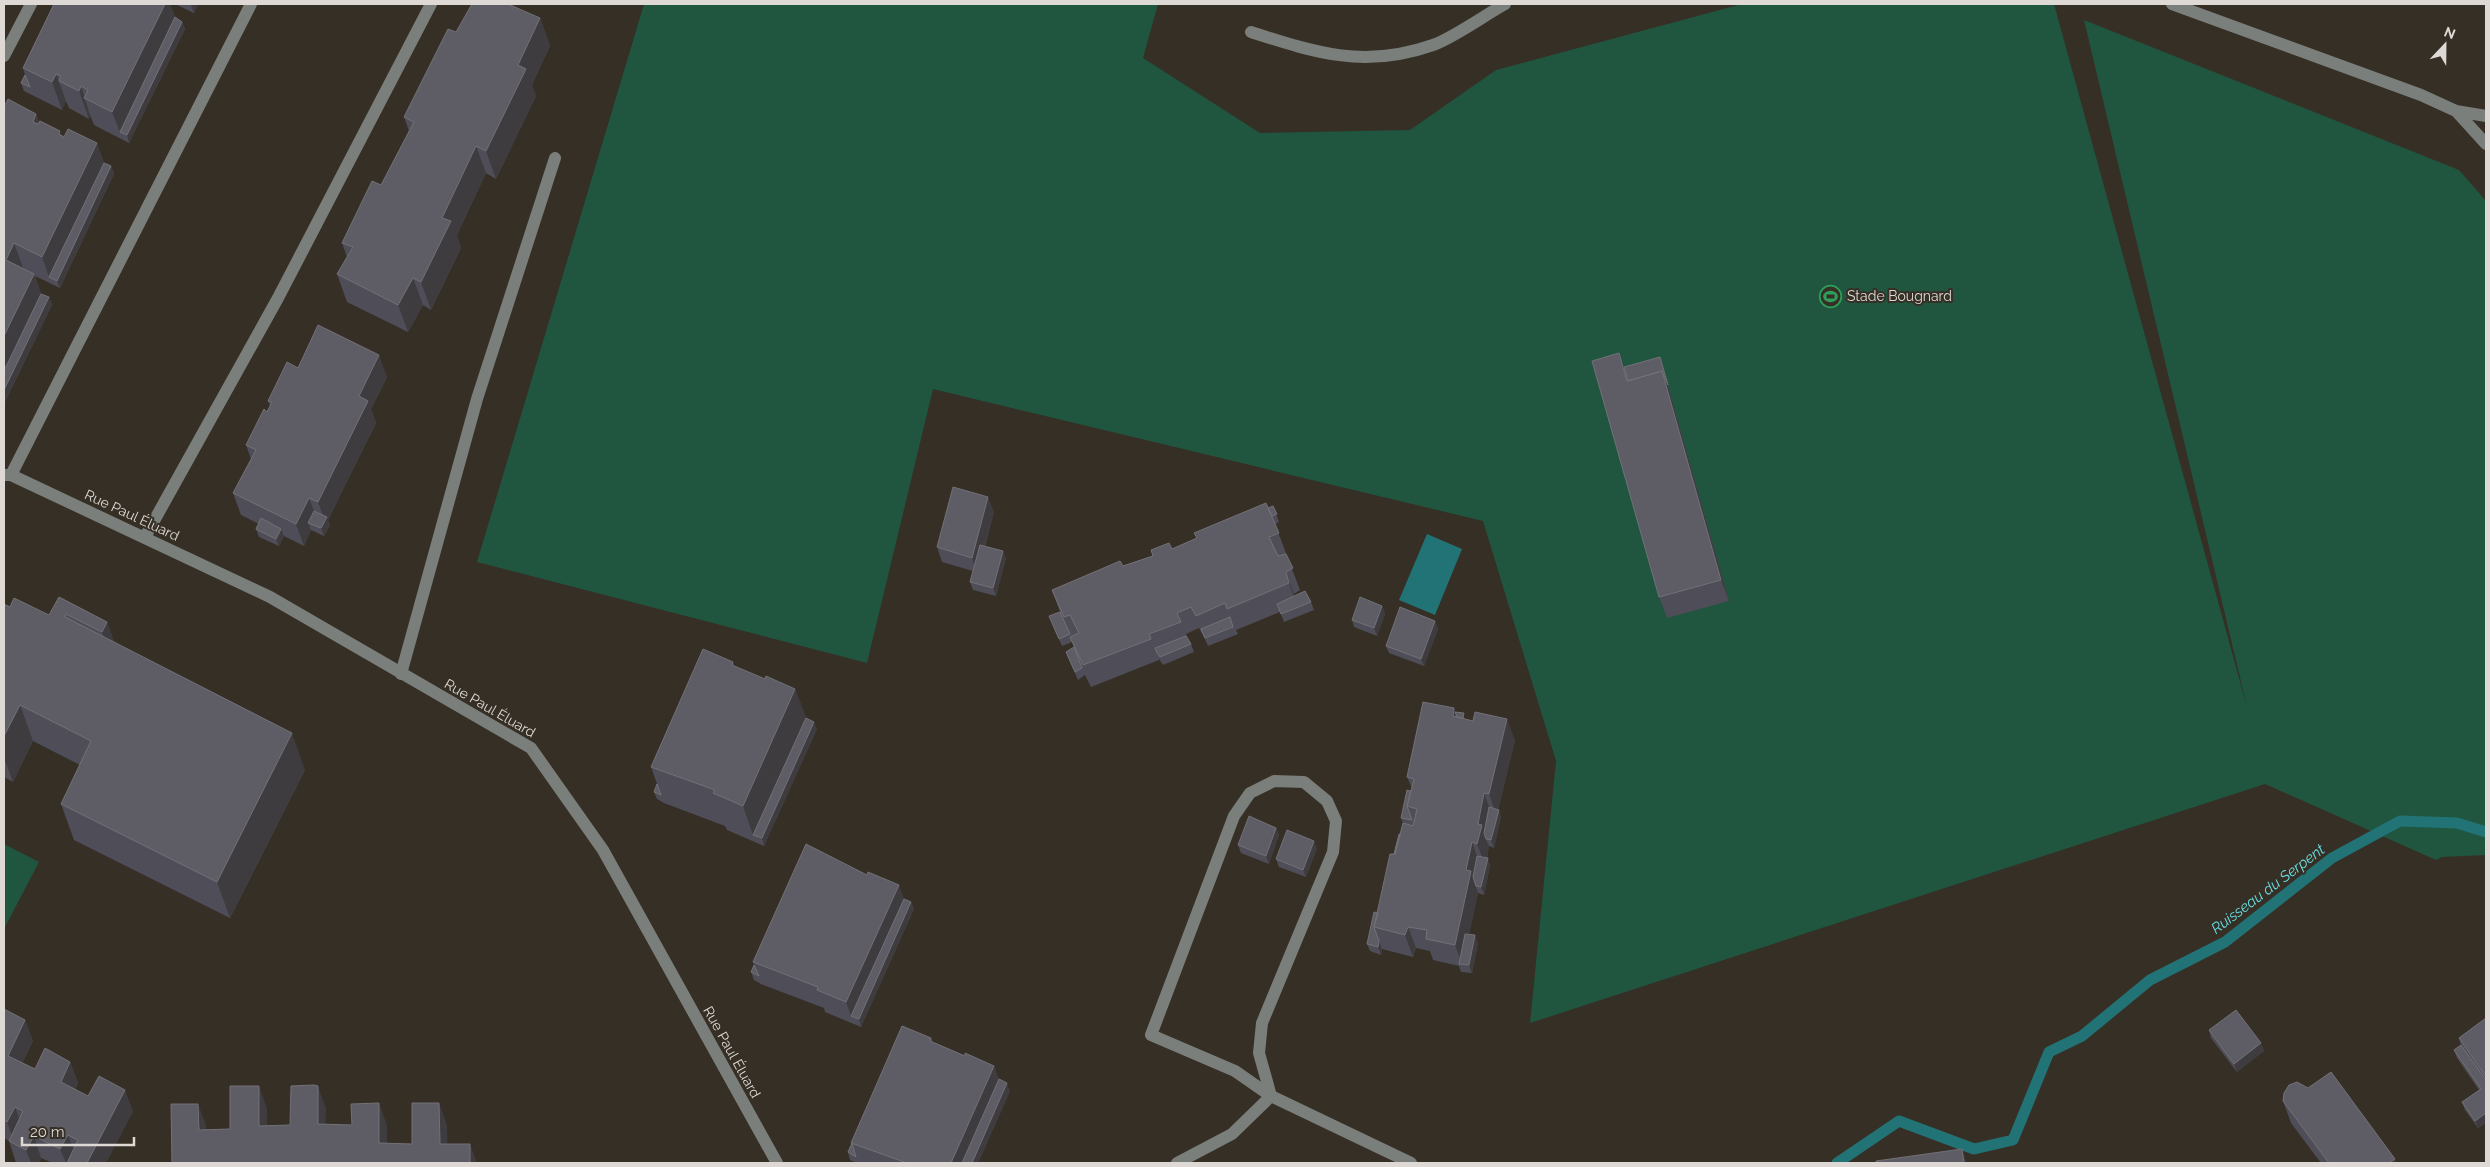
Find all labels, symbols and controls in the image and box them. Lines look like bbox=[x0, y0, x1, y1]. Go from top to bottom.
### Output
north arrow bbox=[2420, 20, 2470, 70]
text: N bbox=[2442, 24, 2458, 42]
sports icon: Stade Bougnard bbox=[1819, 284, 1843, 308]
place label: Stade Bougnard bbox=[1847, 288, 1952, 304]
street label: Rue Paul Éluard bbox=[82, 485, 182, 544]
street label: Rue Paul Éluard bbox=[442, 675, 539, 741]
water label: Ruisseau du Serpent bbox=[2208, 840, 2328, 938]
street label: Rue Paul Éluard bbox=[700, 1003, 765, 1101]
scale bar bbox=[22, 1114, 135, 1146]
text: 20 m bbox=[30, 1123, 65, 1141]

